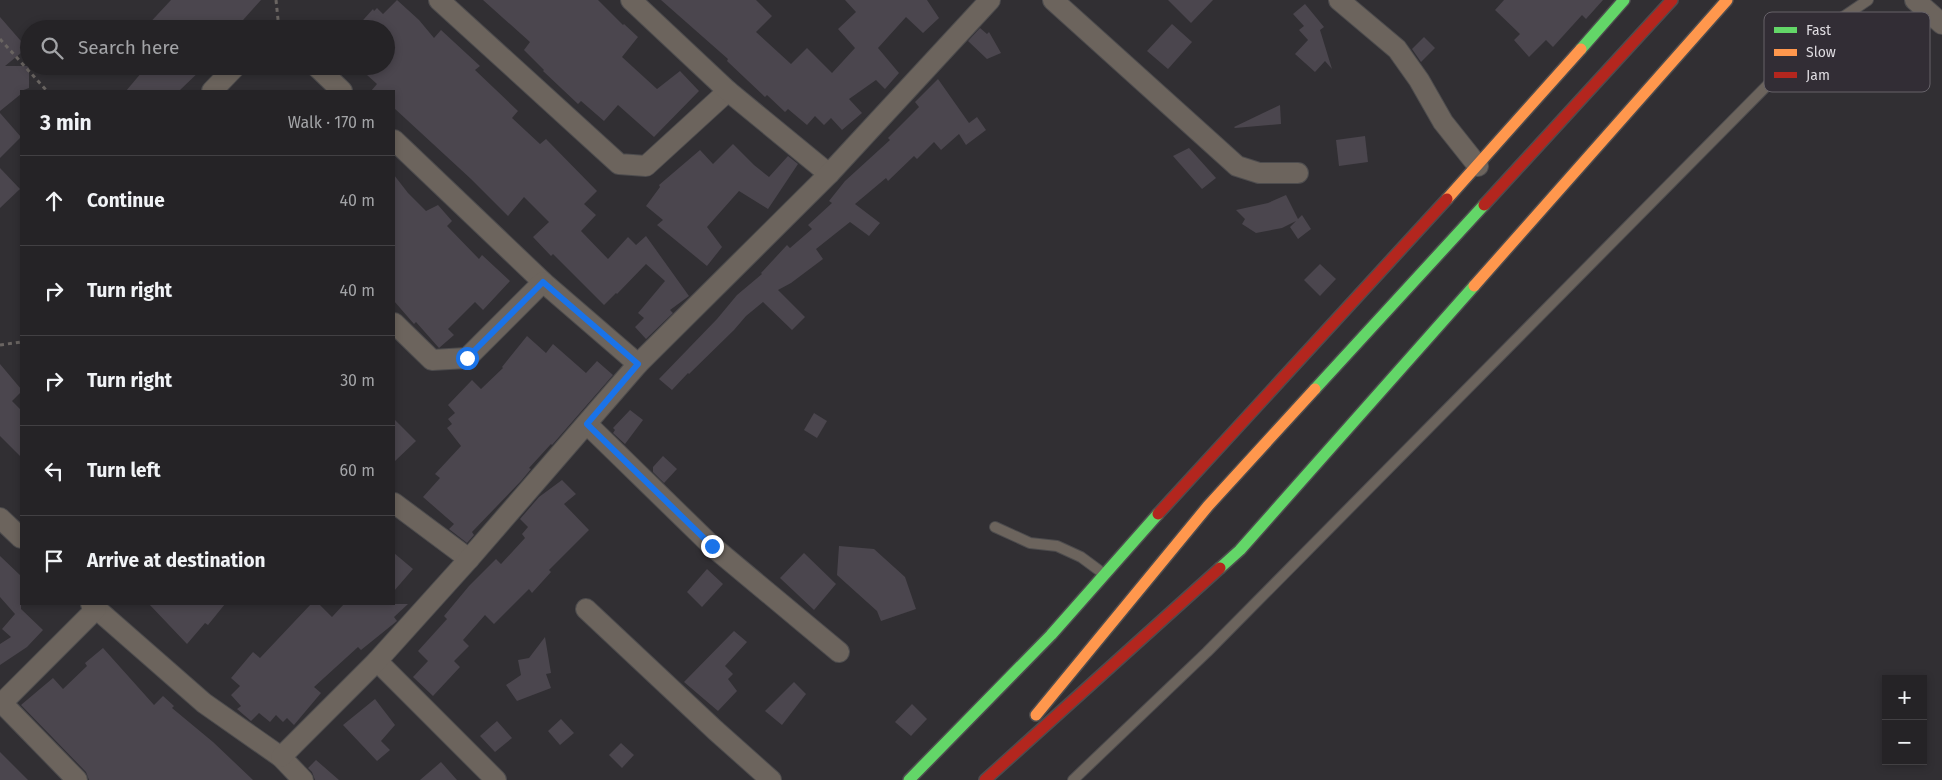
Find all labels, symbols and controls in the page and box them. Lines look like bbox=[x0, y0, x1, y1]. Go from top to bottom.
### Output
legend bbox=[1764, 12, 1930, 92]
search box bbox=[20, 20, 395, 75]
text: Fast bbox=[1806, 22, 1832, 39]
icon: search bbox=[38, 34, 66, 62]
text: Search here bbox=[78, 36, 179, 59]
text: Slow bbox=[1806, 44, 1836, 61]
text: Jam bbox=[1806, 67, 1830, 84]
text: 3 min bbox=[40, 110, 92, 136]
text: Walk · 170 m bbox=[288, 113, 375, 132]
icon: ahead bbox=[40, 187, 68, 215]
text: Continue bbox=[87, 189, 165, 212]
text: 40 m bbox=[340, 191, 375, 210]
icon: right bbox=[40, 277, 68, 305]
text: Turn right bbox=[87, 279, 172, 302]
text: 40 m bbox=[340, 281, 375, 300]
route start bbox=[456, 347, 479, 370]
icon: right bbox=[40, 367, 68, 395]
text: Turn right bbox=[87, 369, 172, 392]
text: 30 m bbox=[340, 371, 375, 390]
icon: left bbox=[40, 457, 68, 485]
text: Turn left bbox=[87, 459, 161, 482]
text: 60 m bbox=[340, 461, 375, 480]
route end bbox=[701, 535, 724, 558]
icon: arrive bbox=[40, 547, 68, 575]
text: Arrive at destination bbox=[87, 549, 266, 572]
map controls bbox=[1882, 675, 1927, 765]
button: + bbox=[1882, 675, 1927, 720]
button: − bbox=[1882, 720, 1927, 765]

